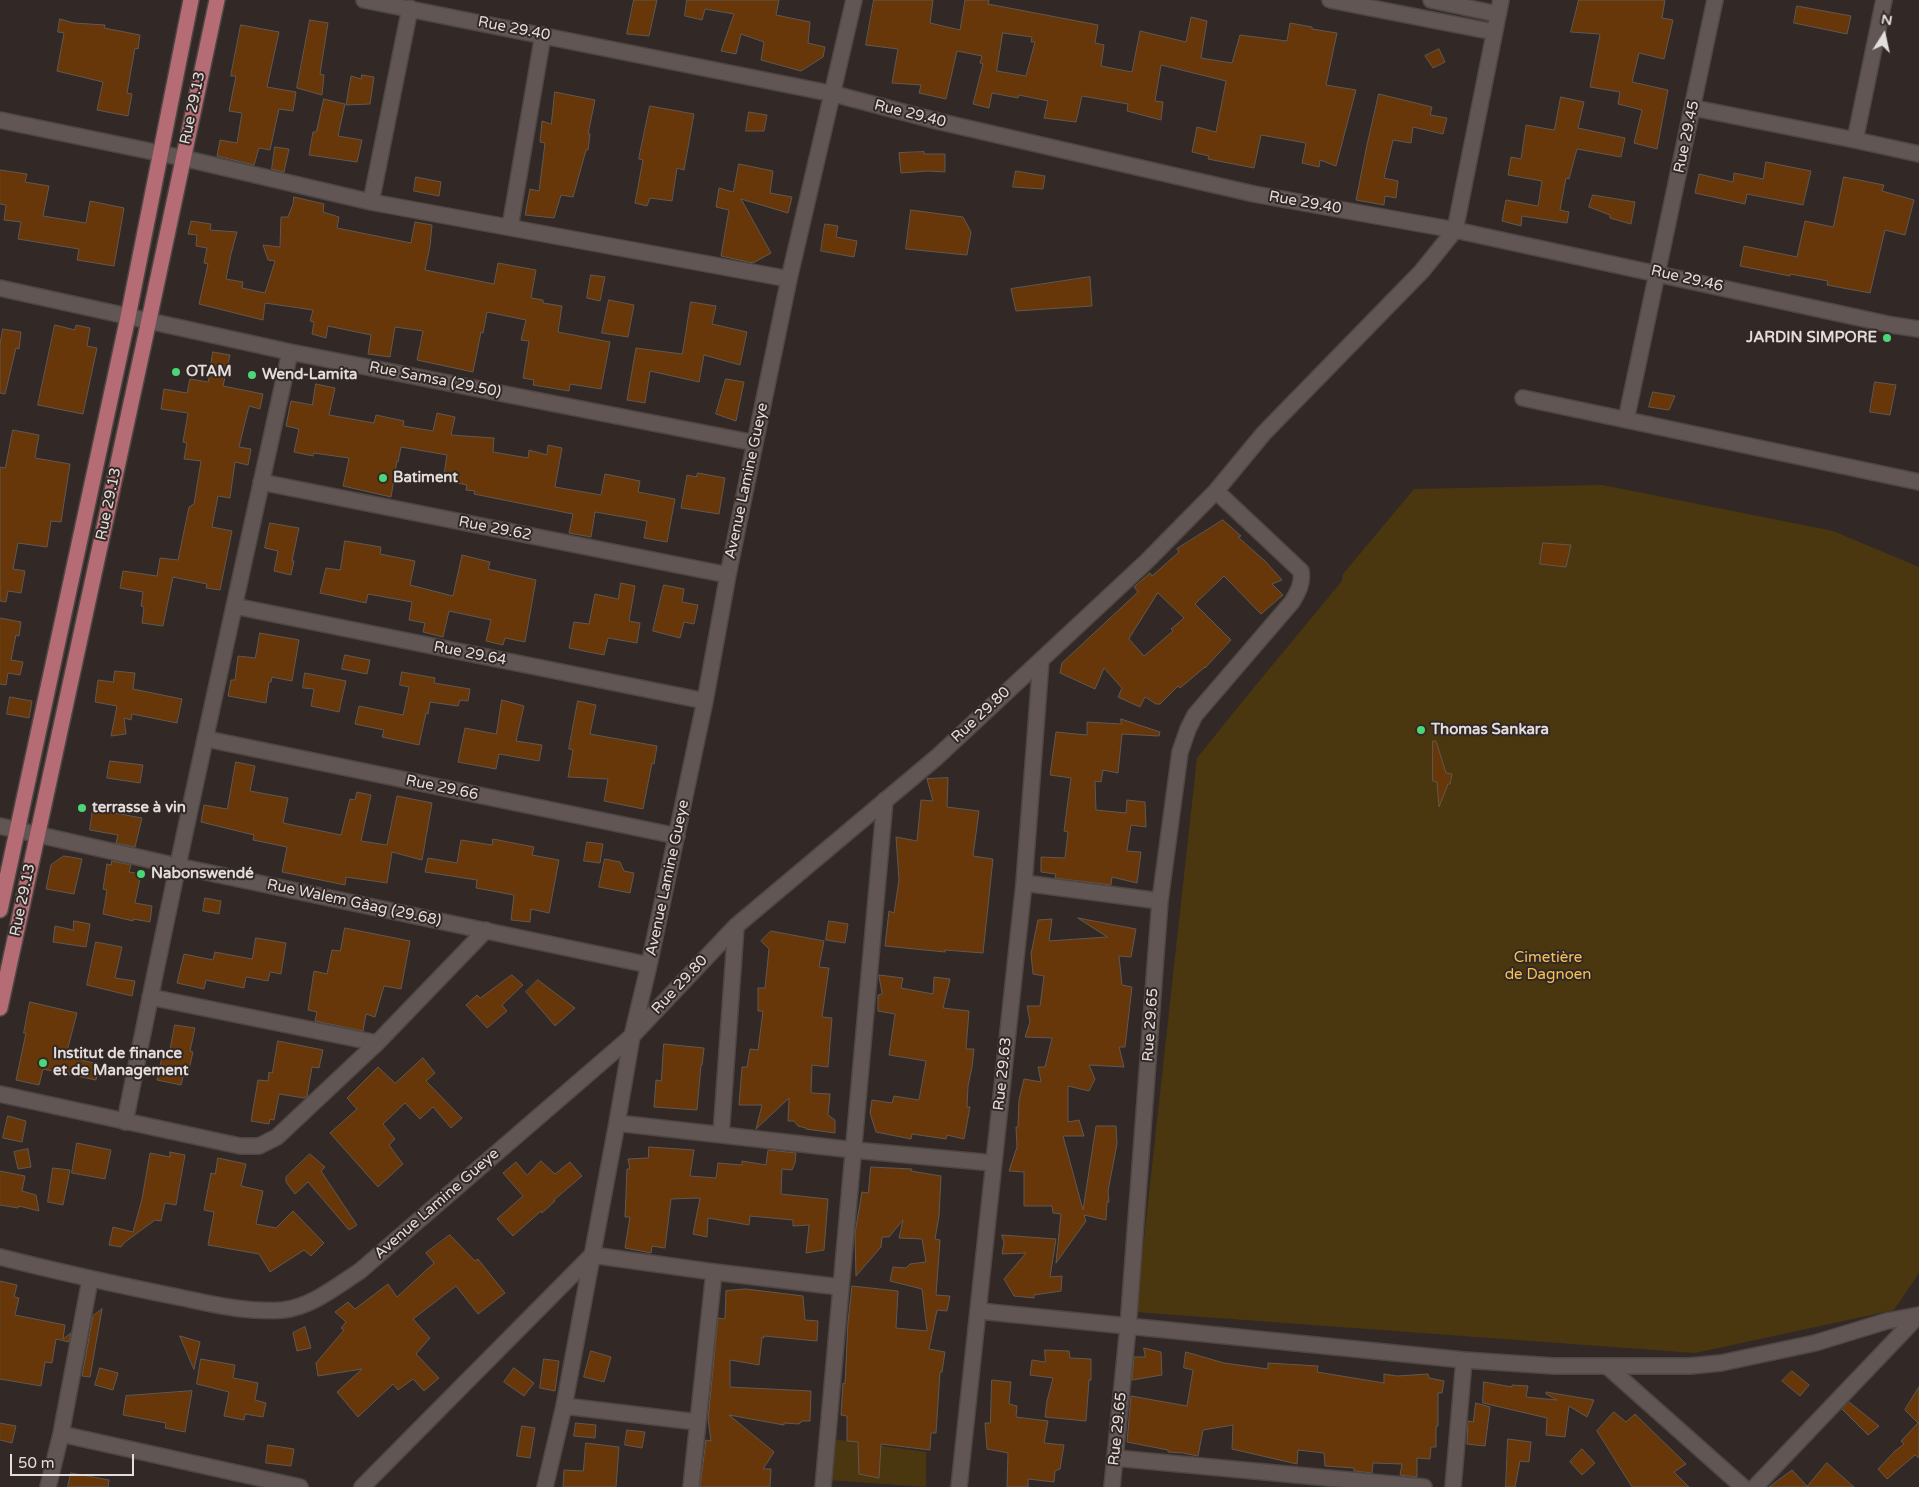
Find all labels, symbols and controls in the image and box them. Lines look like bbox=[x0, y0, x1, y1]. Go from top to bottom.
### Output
north arrow bbox=[1859, 10, 1909, 60]
text: N bbox=[1880, 10, 1894, 29]
street label: Rue 29.40 bbox=[476, 13, 552, 45]
street label: Rue 29.13 bbox=[177, 70, 209, 146]
street label: Rue 29.40 bbox=[872, 96, 948, 132]
street label: Rue 29.45 bbox=[1671, 99, 1703, 175]
street label: Rue 29.40 bbox=[1267, 188, 1343, 218]
street label: Rue 29.46 bbox=[1649, 262, 1725, 296]
place label: JARDIN SIMPORE bbox=[1746, 329, 1877, 347]
marker: JARDIN SIMPORE bbox=[1881, 332, 1893, 344]
street label: Rue Samsa (29.50) bbox=[367, 358, 503, 402]
place label: OTAM bbox=[186, 363, 232, 381]
marker: OTAM bbox=[170, 366, 182, 378]
place label: Wend-Lamita bbox=[262, 366, 358, 384]
marker: Wend-Lamita bbox=[246, 369, 258, 381]
street label: Avenue Lamine Gueye bbox=[722, 401, 772, 561]
street label: Rue 29.13 bbox=[93, 466, 125, 542]
place label: Batiment bbox=[393, 469, 458, 487]
marker: Batiment bbox=[377, 472, 389, 484]
street label: Rue 29.62 bbox=[457, 513, 533, 545]
street label: Rue 29.64 bbox=[432, 638, 508, 670]
street label: Rue 29.80 bbox=[948, 683, 1014, 747]
place label: Thomas Sankara bbox=[1431, 721, 1549, 739]
marker: Thomas Sankara bbox=[1415, 724, 1427, 736]
street label: Rue 29.66 bbox=[404, 772, 480, 804]
street label: Avenue Lamine Gueye bbox=[643, 798, 693, 958]
place label: terrasse à vin bbox=[92, 799, 186, 817]
marker: terrasse à vin bbox=[76, 802, 88, 814]
street label: Rue 29.13 bbox=[7, 862, 39, 938]
place label: Nabonswendé bbox=[151, 865, 254, 883]
marker: Nabonswendé bbox=[135, 868, 147, 880]
street label: Rue Walem Gâag (29.68) bbox=[265, 876, 443, 930]
park label: Cimetière de Dagnoen bbox=[1505, 949, 1591, 984]
street label: Rue 29.80 bbox=[648, 952, 712, 1018]
street label: Rue 29.65 bbox=[1139, 988, 1163, 1062]
street label: Rue 29.63 bbox=[990, 1036, 1016, 1112]
place label: Institut de finance et de Management bbox=[53, 1045, 188, 1080]
marker: Institut de finance et de Management bbox=[37, 1057, 49, 1069]
street label: Avenue Lamine Gueye bbox=[371, 1145, 503, 1263]
street label: Rue 29.65 bbox=[1105, 1391, 1131, 1467]
scale bar bbox=[12, 1444, 136, 1476]
text: 50 m bbox=[18, 1454, 55, 1472]

